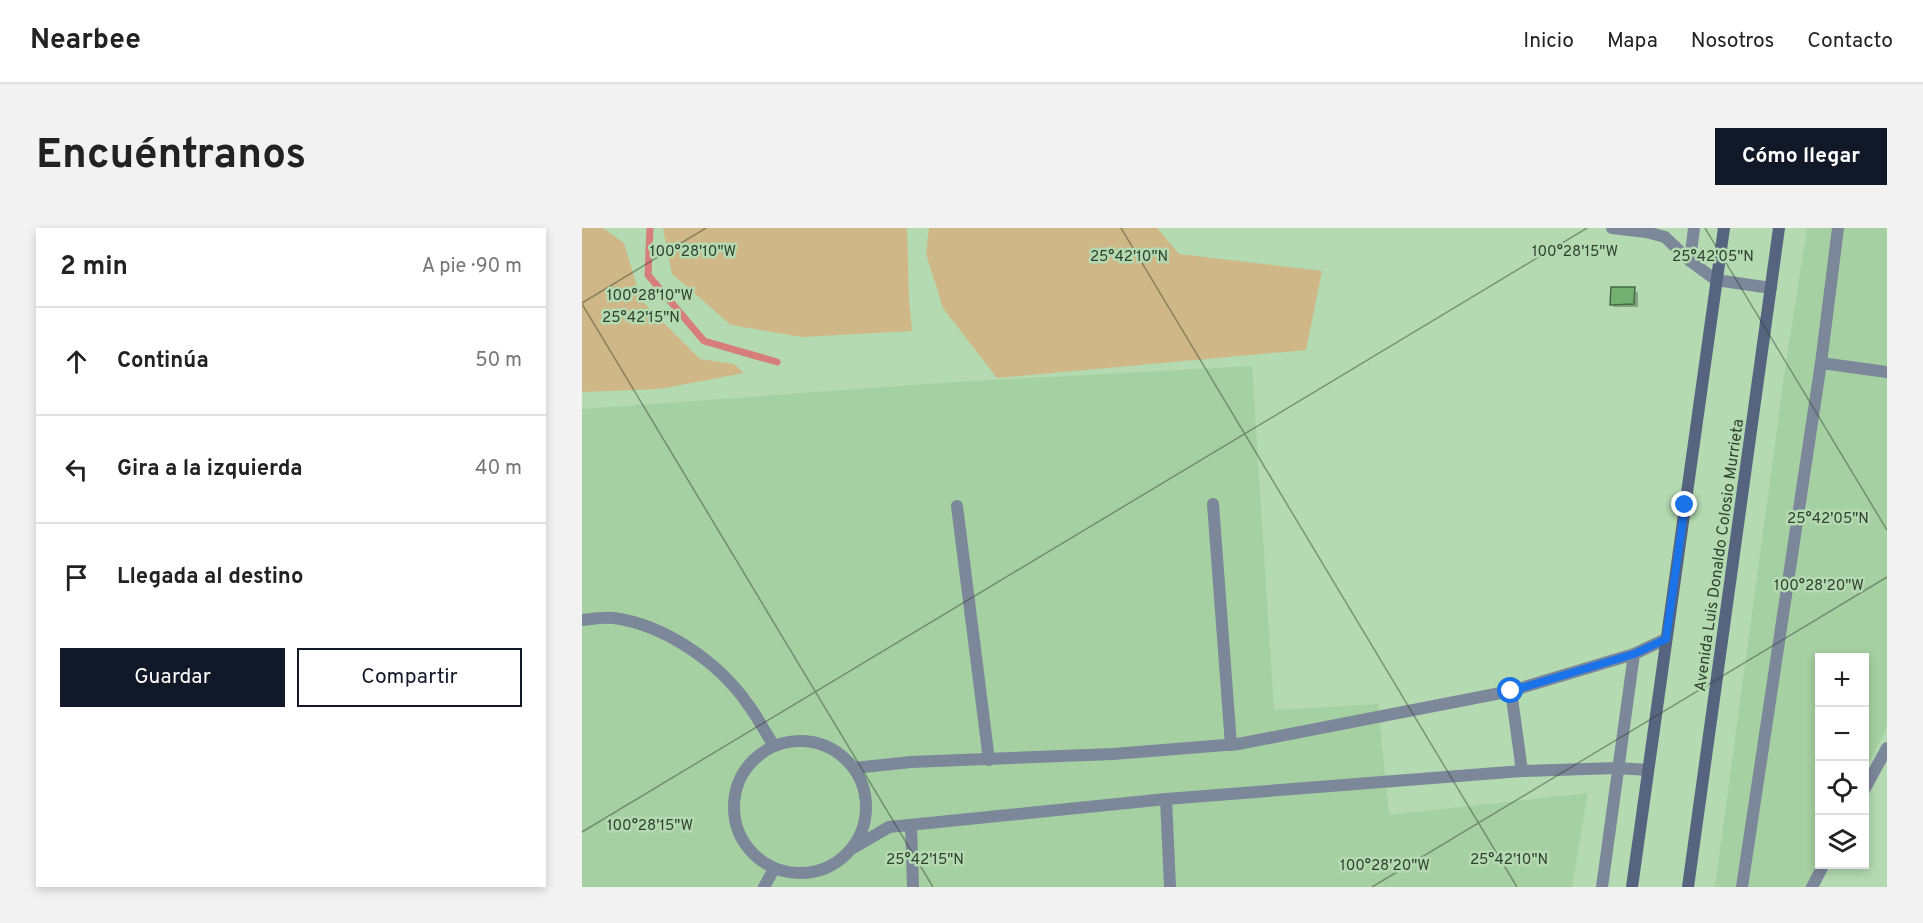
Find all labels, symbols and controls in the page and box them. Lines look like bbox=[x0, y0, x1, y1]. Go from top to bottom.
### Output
text: Nearbee bbox=[30, 23, 141, 59]
text: Inicio bbox=[1523, 28, 1574, 55]
text: Mapa bbox=[1607, 28, 1658, 55]
text: Nosotros bbox=[1691, 28, 1774, 55]
text: Contacto bbox=[1807, 28, 1893, 55]
button: Cómo llegar bbox=[1715, 128, 1887, 185]
text: Encuéntranos bbox=[36, 130, 306, 183]
text: 100°28'10"W bbox=[650, 243, 736, 262]
text: 100°28'15"W bbox=[1532, 243, 1618, 262]
text: 25°42'10"N bbox=[1090, 248, 1168, 267]
text: 25°42'05"N bbox=[1672, 248, 1754, 267]
text: 2 min bbox=[60, 251, 128, 284]
text: A pie · 90 m bbox=[422, 254, 522, 280]
text: 100°28'10"W bbox=[607, 287, 693, 306]
text: 25°42'15"N bbox=[602, 309, 680, 328]
icon: ahead bbox=[60, 345, 93, 378]
text: Continúa bbox=[117, 348, 209, 375]
text: 50 m bbox=[475, 348, 522, 374]
street label: Avenida Luis Donaldo Colosio Murrieta bbox=[1691, 418, 1749, 693]
icon: left bbox=[60, 453, 93, 486]
text: Gira a la izquierda bbox=[117, 456, 303, 483]
text: 40 m bbox=[475, 456, 522, 482]
route end bbox=[1671, 491, 1697, 517]
text: 25°42'05"N bbox=[1787, 510, 1869, 529]
icon: arrive bbox=[60, 561, 93, 594]
text: Llegada al destino bbox=[117, 564, 303, 591]
text: 100°28'20"W bbox=[1774, 577, 1864, 596]
button: Guardar bbox=[60, 648, 285, 707]
button: Compartir bbox=[297, 648, 522, 707]
map controls bbox=[1815, 653, 1869, 869]
button: + bbox=[1815, 653, 1869, 707]
route start bbox=[1497, 677, 1523, 703]
button: − bbox=[1815, 707, 1869, 761]
button: locate bbox=[1815, 761, 1869, 815]
button: layers bbox=[1815, 815, 1869, 869]
text: 100°28'15"W bbox=[607, 817, 693, 836]
text: 25°42'15"N bbox=[886, 851, 964, 870]
text: 25°42'10"N bbox=[1470, 851, 1548, 870]
text: 100°28'20"W bbox=[1340, 857, 1430, 876]

